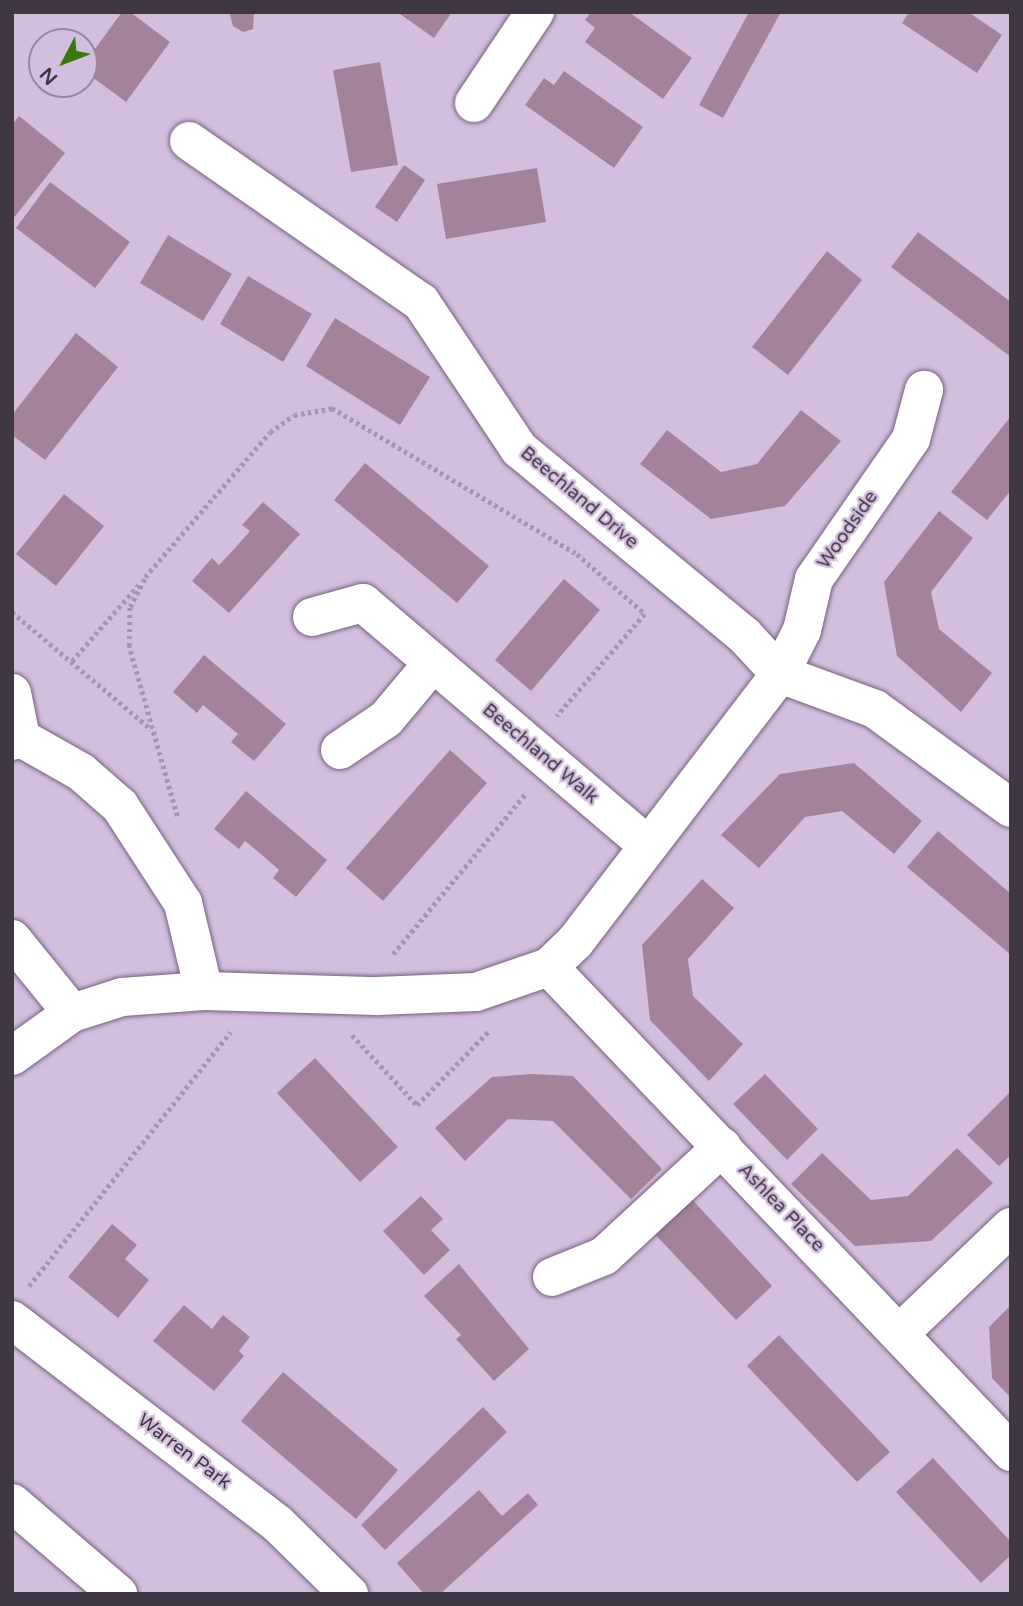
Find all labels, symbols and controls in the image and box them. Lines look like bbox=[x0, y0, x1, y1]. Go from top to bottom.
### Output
north arrow bbox=[28, 28, 98, 98]
text: N bbox=[36, 63, 62, 89]
street label: Beechland Drive bbox=[515, 442, 643, 554]
street label: Woodside bbox=[813, 487, 883, 573]
street label: Beechland Walk bbox=[477, 699, 603, 809]
street label: Ashlea Place bbox=[733, 1159, 829, 1257]
street label: Warren Park bbox=[133, 1409, 235, 1495]

